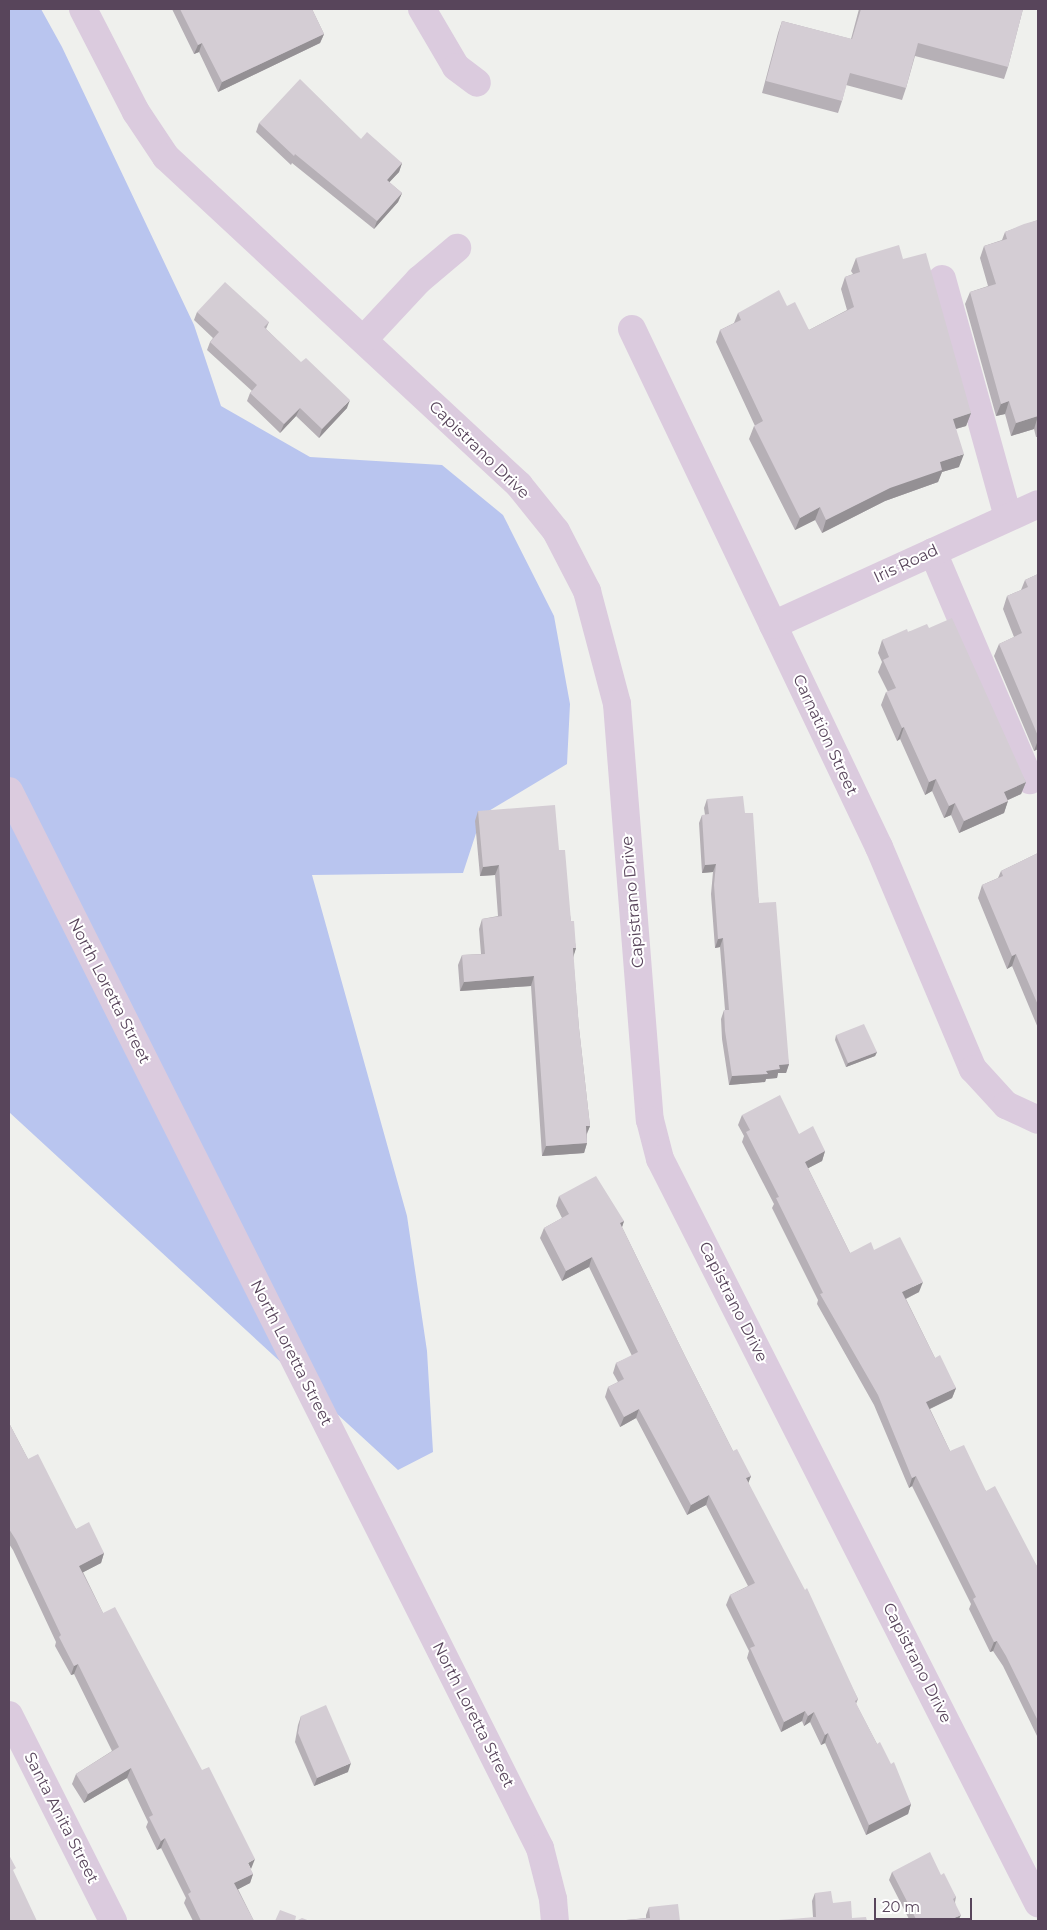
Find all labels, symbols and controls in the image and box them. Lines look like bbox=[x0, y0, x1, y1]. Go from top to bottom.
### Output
street label: Capistrano Drive bbox=[425, 397, 533, 503]
street label: Iris Road bbox=[871, 541, 941, 587]
street label: Carnation Street bbox=[789, 671, 861, 799]
street label: Capistrano Drive bbox=[618, 835, 648, 969]
street label: North Loretta Street bbox=[64, 915, 154, 1067]
street label: Capistrano Drive bbox=[694, 1239, 772, 1365]
street label: North Loretta Street bbox=[246, 1277, 336, 1429]
street label: Capistrano Drive bbox=[878, 1600, 956, 1726]
street label: North Loretta Street bbox=[428, 1639, 518, 1791]
street label: Santa Anita Street bbox=[20, 1749, 102, 1887]
scale bar bbox=[877, 1888, 974, 1920]
text: 20 m bbox=[882, 1897, 920, 1916]

